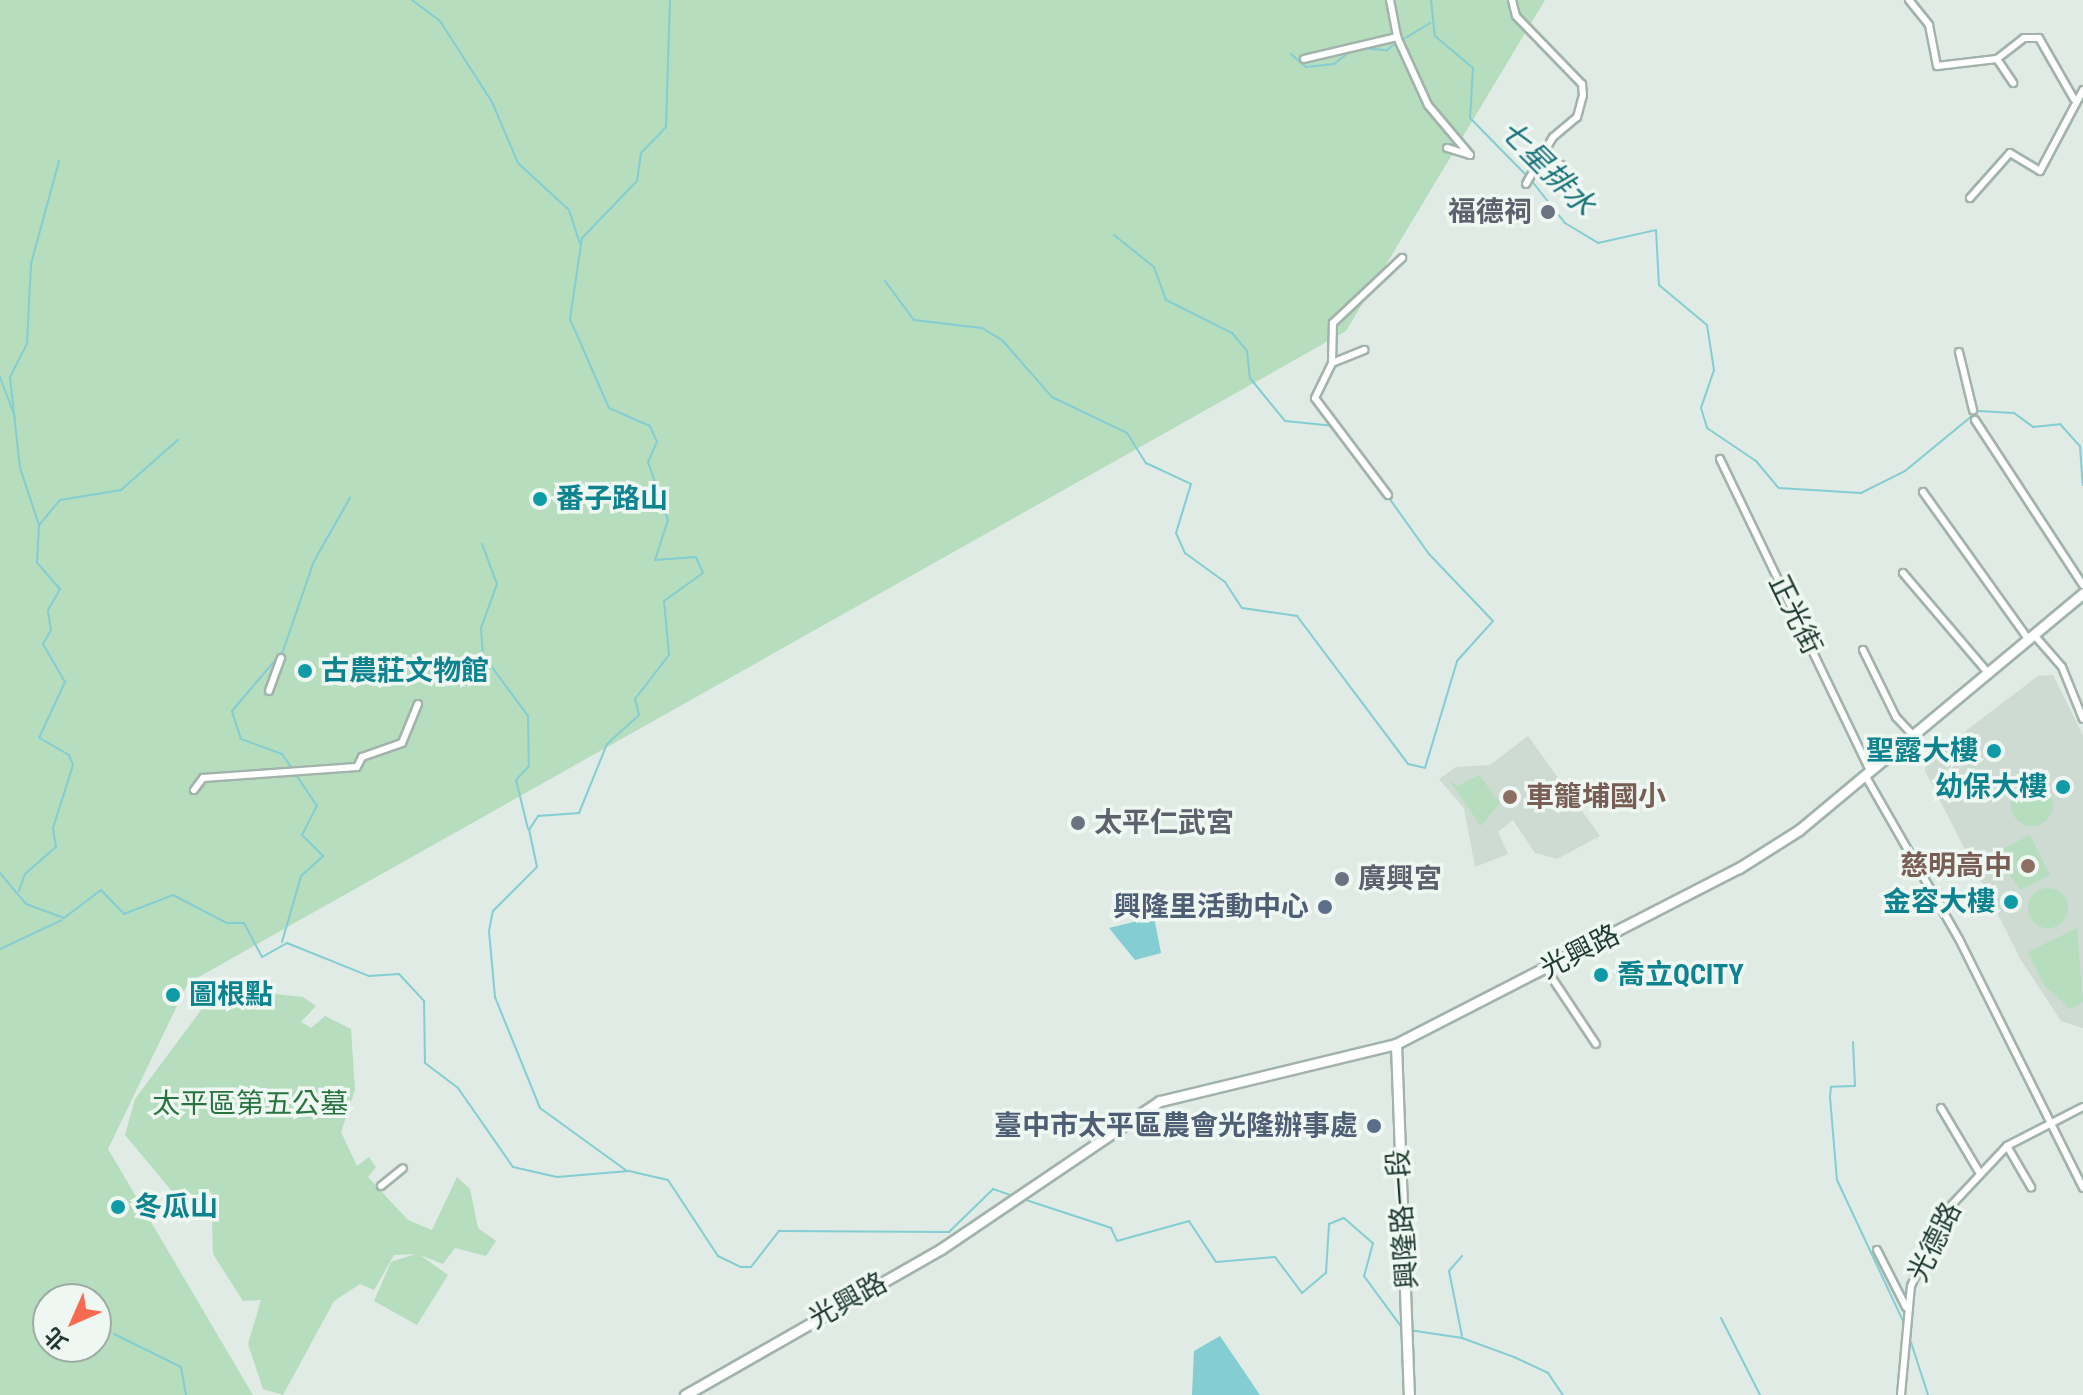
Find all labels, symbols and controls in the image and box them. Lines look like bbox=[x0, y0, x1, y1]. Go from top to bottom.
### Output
water label: 七星排水 bbox=[1492, 113, 1602, 223]
place label: 福德祠 bbox=[1448, 195, 1532, 229]
marker: 福德祠 bbox=[1539, 203, 1557, 221]
place label: 番子路山 bbox=[556, 482, 668, 516]
marker: 番子路山 bbox=[531, 490, 549, 508]
street label: 正光街 bbox=[1761, 570, 1829, 660]
place label: 古農莊文物館 bbox=[321, 654, 489, 688]
marker: 古農莊文物館 bbox=[296, 662, 314, 680]
place label: 聖露大樓 bbox=[1866, 734, 1978, 768]
marker: 聖露大樓 bbox=[1985, 742, 2003, 760]
place label: 幼保大樓 bbox=[1935, 770, 2047, 804]
marker: 幼保大樓 bbox=[2054, 778, 2072, 796]
place label: 車籠埔國小 bbox=[1526, 780, 1666, 814]
marker: 車籠埔國小 bbox=[1501, 788, 1519, 806]
place label: 太平仁武宮 bbox=[1094, 806, 1234, 840]
marker: 太平仁武宮 bbox=[1069, 814, 1087, 832]
place label: 慈明高中 bbox=[1900, 849, 2012, 883]
marker: 慈明高中 bbox=[2019, 857, 2037, 875]
place label: 廣興宮 bbox=[1358, 862, 1442, 896]
marker: 廣興宮 bbox=[1333, 870, 1351, 888]
place label: 金容大樓 bbox=[1883, 885, 1995, 919]
place label: 興隆里活動中心 bbox=[1113, 890, 1309, 924]
marker: 金容大樓 bbox=[2002, 893, 2020, 911]
marker: 興隆里活動中心 bbox=[1316, 898, 1334, 916]
street label: 光興路 bbox=[1535, 918, 1625, 986]
place label: 喬立QCITY bbox=[1617, 958, 1744, 992]
marker: 喬立QCITY bbox=[1592, 966, 1610, 984]
place label: 圖根點 bbox=[189, 978, 273, 1012]
marker: 圖根點 bbox=[164, 986, 182, 1004]
park label: 太平區第五公墓 bbox=[152, 1087, 348, 1121]
place label: 臺中市太平區農會光隆辦事處 bbox=[994, 1109, 1358, 1143]
marker: 臺中市太平區農會光隆辦事處 bbox=[1365, 1117, 1383, 1135]
street label: 興隆路一段 bbox=[1381, 1148, 1425, 1290]
place label: 冬瓜山 bbox=[134, 1190, 218, 1224]
street label: 光德路 bbox=[1901, 1197, 1969, 1287]
marker: 冬瓜山 bbox=[109, 1198, 127, 1216]
street label: 光興路 bbox=[803, 1266, 893, 1336]
north arrow bbox=[32, 1283, 112, 1363]
text: 北 bbox=[39, 1322, 73, 1356]

